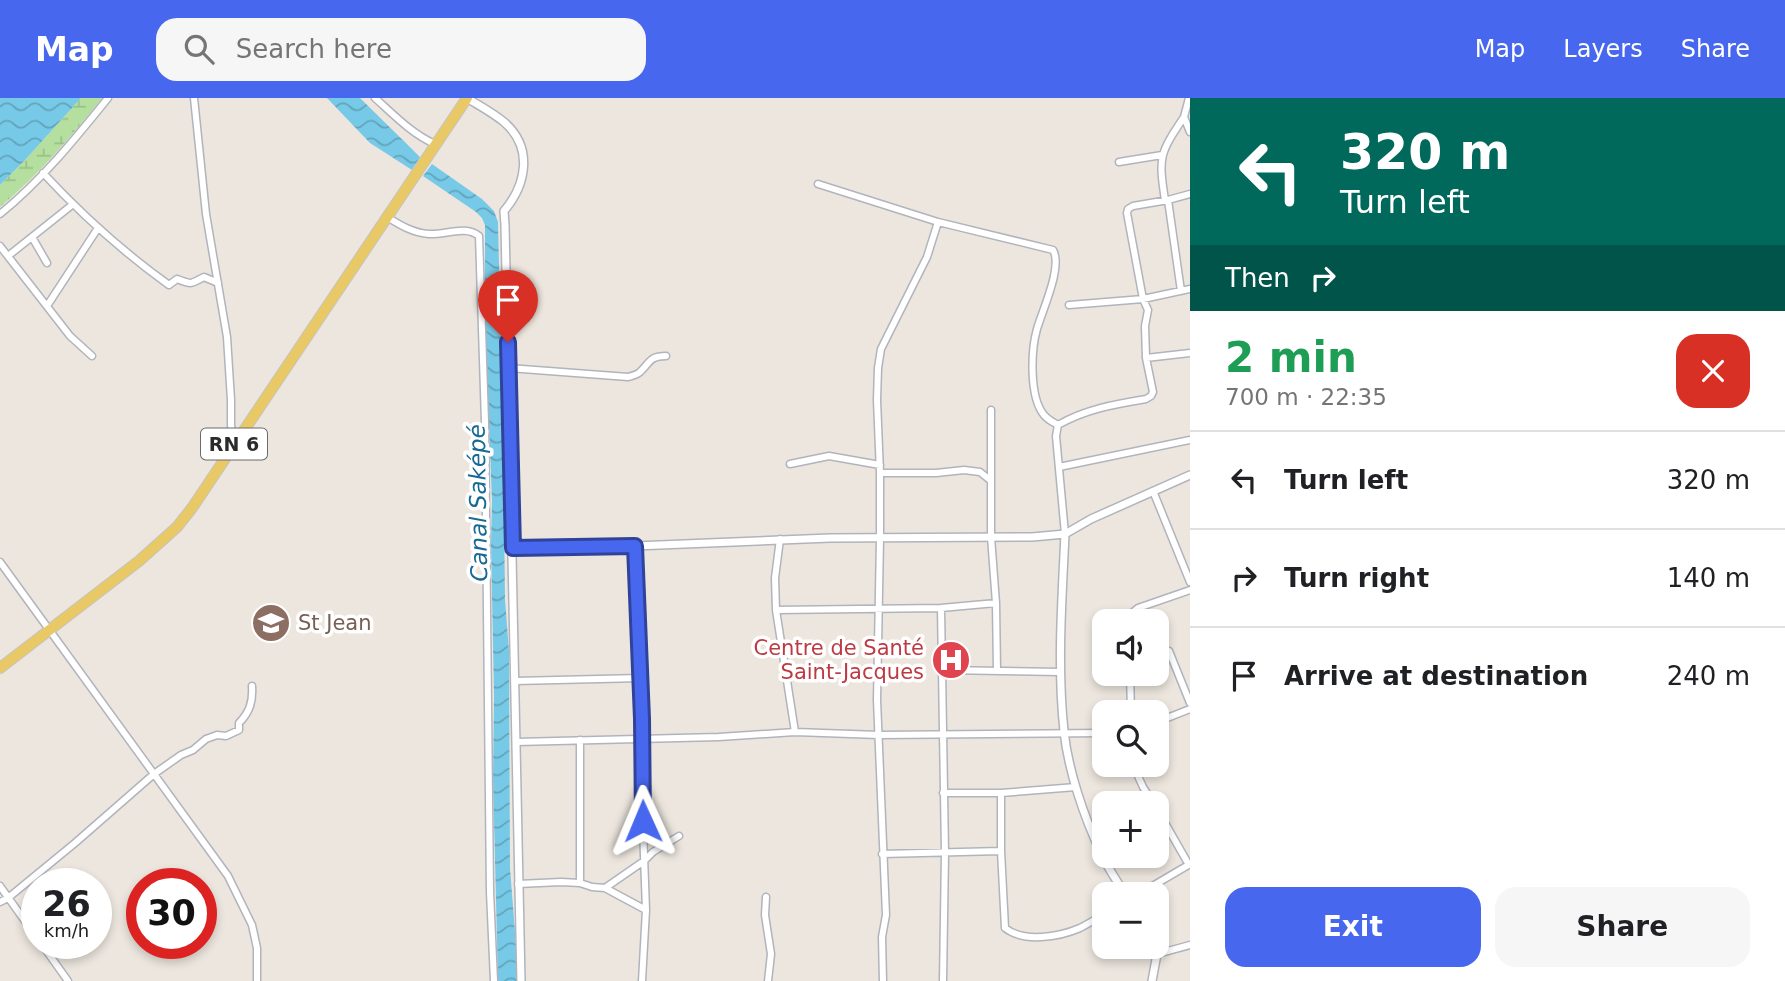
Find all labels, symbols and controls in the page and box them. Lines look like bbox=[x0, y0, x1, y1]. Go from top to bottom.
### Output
search box bbox=[156, 18, 646, 81]
text: Map bbox=[35, 30, 114, 69]
icon: search bbox=[180, 30, 218, 68]
text: Search here bbox=[236, 34, 392, 64]
text: Map bbox=[1475, 35, 1525, 63]
text: Layers bbox=[1563, 35, 1643, 63]
text: Share bbox=[1681, 35, 1750, 63]
text: 320 m bbox=[1340, 124, 1510, 181]
icon: left bbox=[1225, 126, 1316, 217]
text: Turn left bbox=[1340, 183, 1470, 221]
icon: right bbox=[1304, 259, 1342, 297]
text: Then bbox=[1225, 263, 1290, 293]
pin bbox=[478, 270, 538, 342]
icon: arrive bbox=[489, 281, 527, 319]
text: 2 min bbox=[1225, 333, 1357, 382]
button: close bbox=[1676, 334, 1750, 408]
text: 700 m · 22:35 bbox=[1225, 384, 1387, 410]
water label: Canal Saképé bbox=[464, 424, 492, 582]
road number: RN 6 bbox=[201, 428, 267, 460]
icon: left bbox=[1225, 461, 1263, 499]
text: Turn left bbox=[1284, 465, 1408, 495]
text: 320 m bbox=[1667, 465, 1750, 495]
icon: right bbox=[1225, 559, 1263, 597]
text: Turn right bbox=[1284, 563, 1429, 593]
text: 140 m bbox=[1667, 563, 1750, 593]
school or university icon: St Jean bbox=[250, 602, 292, 644]
map controls bbox=[1092, 609, 1169, 959]
button: sound bbox=[1092, 609, 1169, 686]
place label: St Jean bbox=[298, 611, 372, 635]
place label: Centre de Santé Saint-Jacques bbox=[754, 636, 924, 684]
hospital icon: Centre de Santé Saint-Jacques bbox=[930, 639, 972, 681]
icon: arrive bbox=[1225, 657, 1263, 695]
text: Arrive at destination bbox=[1284, 661, 1588, 691]
text: 240 m bbox=[1667, 661, 1750, 691]
button: search bbox=[1092, 700, 1169, 777]
position arrow bbox=[606, 784, 680, 858]
button: + bbox=[1092, 791, 1169, 868]
speed limit sign: 30 bbox=[126, 868, 217, 959]
button: − bbox=[1092, 882, 1169, 959]
text: 26 bbox=[42, 884, 91, 924]
button: Exit bbox=[1225, 887, 1481, 967]
button: Share bbox=[1495, 887, 1750, 967]
text: km/h bbox=[44, 920, 89, 941]

